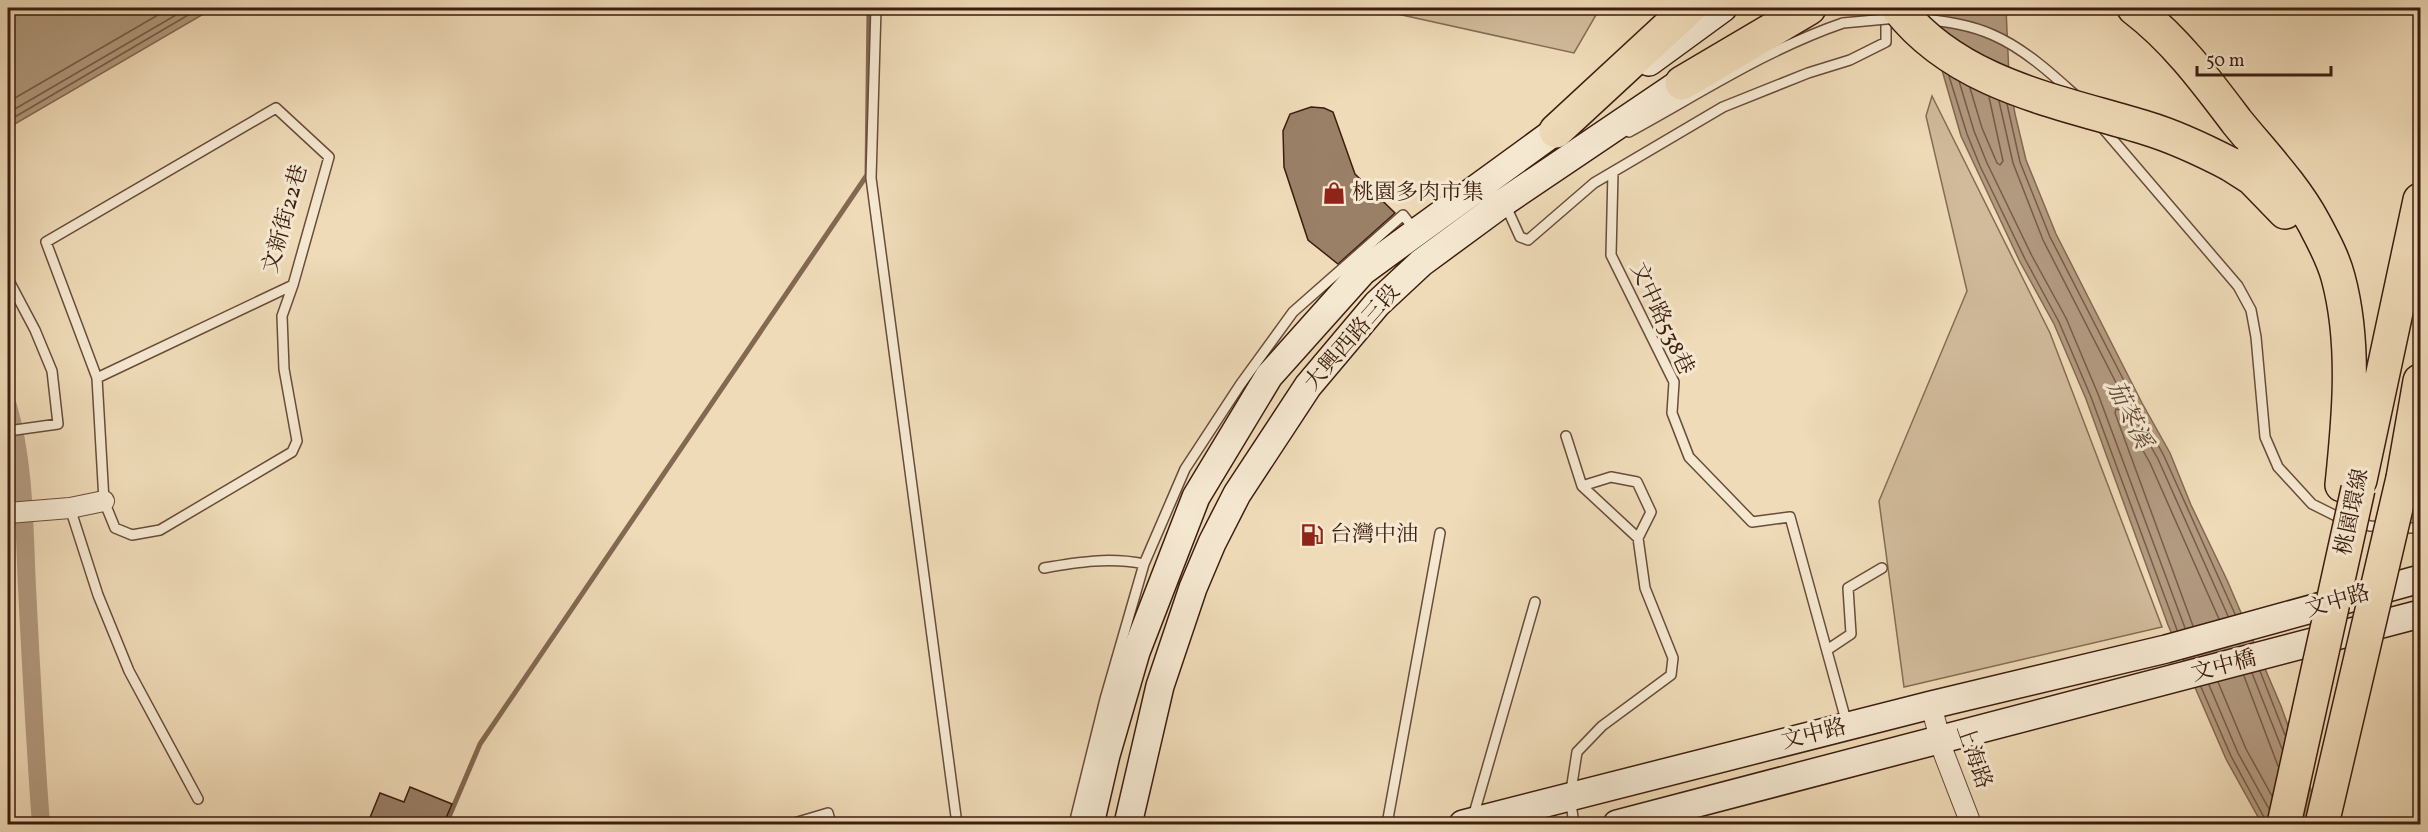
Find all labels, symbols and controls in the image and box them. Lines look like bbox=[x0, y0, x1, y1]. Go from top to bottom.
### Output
scale bar bbox=[2197, 39, 2330, 77]
text: 50 m bbox=[2206, 49, 2245, 74]
street label: 文新街22巷 bbox=[256, 161, 316, 277]
place label: 桃園多肉市集 bbox=[1352, 178, 1484, 209]
shop icon: 桃園多肉市集 bbox=[1321, 180, 1347, 206]
street label: 文中路538巷 bbox=[1621, 258, 1701, 380]
street label: 大興西路三段 bbox=[1298, 278, 1408, 398]
water label: 茄苳溪 bbox=[2097, 375, 2160, 458]
street label: 桃園環線 bbox=[2329, 466, 2377, 558]
place label: 台灣中油 bbox=[1330, 520, 1418, 551]
fuel station icon: 台灣中油 bbox=[1299, 522, 1325, 548]
street label: 文中路 bbox=[2302, 578, 2374, 626]
street label: 文中橋 bbox=[2188, 643, 2260, 691]
street label: 文中路 bbox=[1778, 712, 1850, 758]
street label: 上海路 bbox=[1948, 721, 1998, 793]

